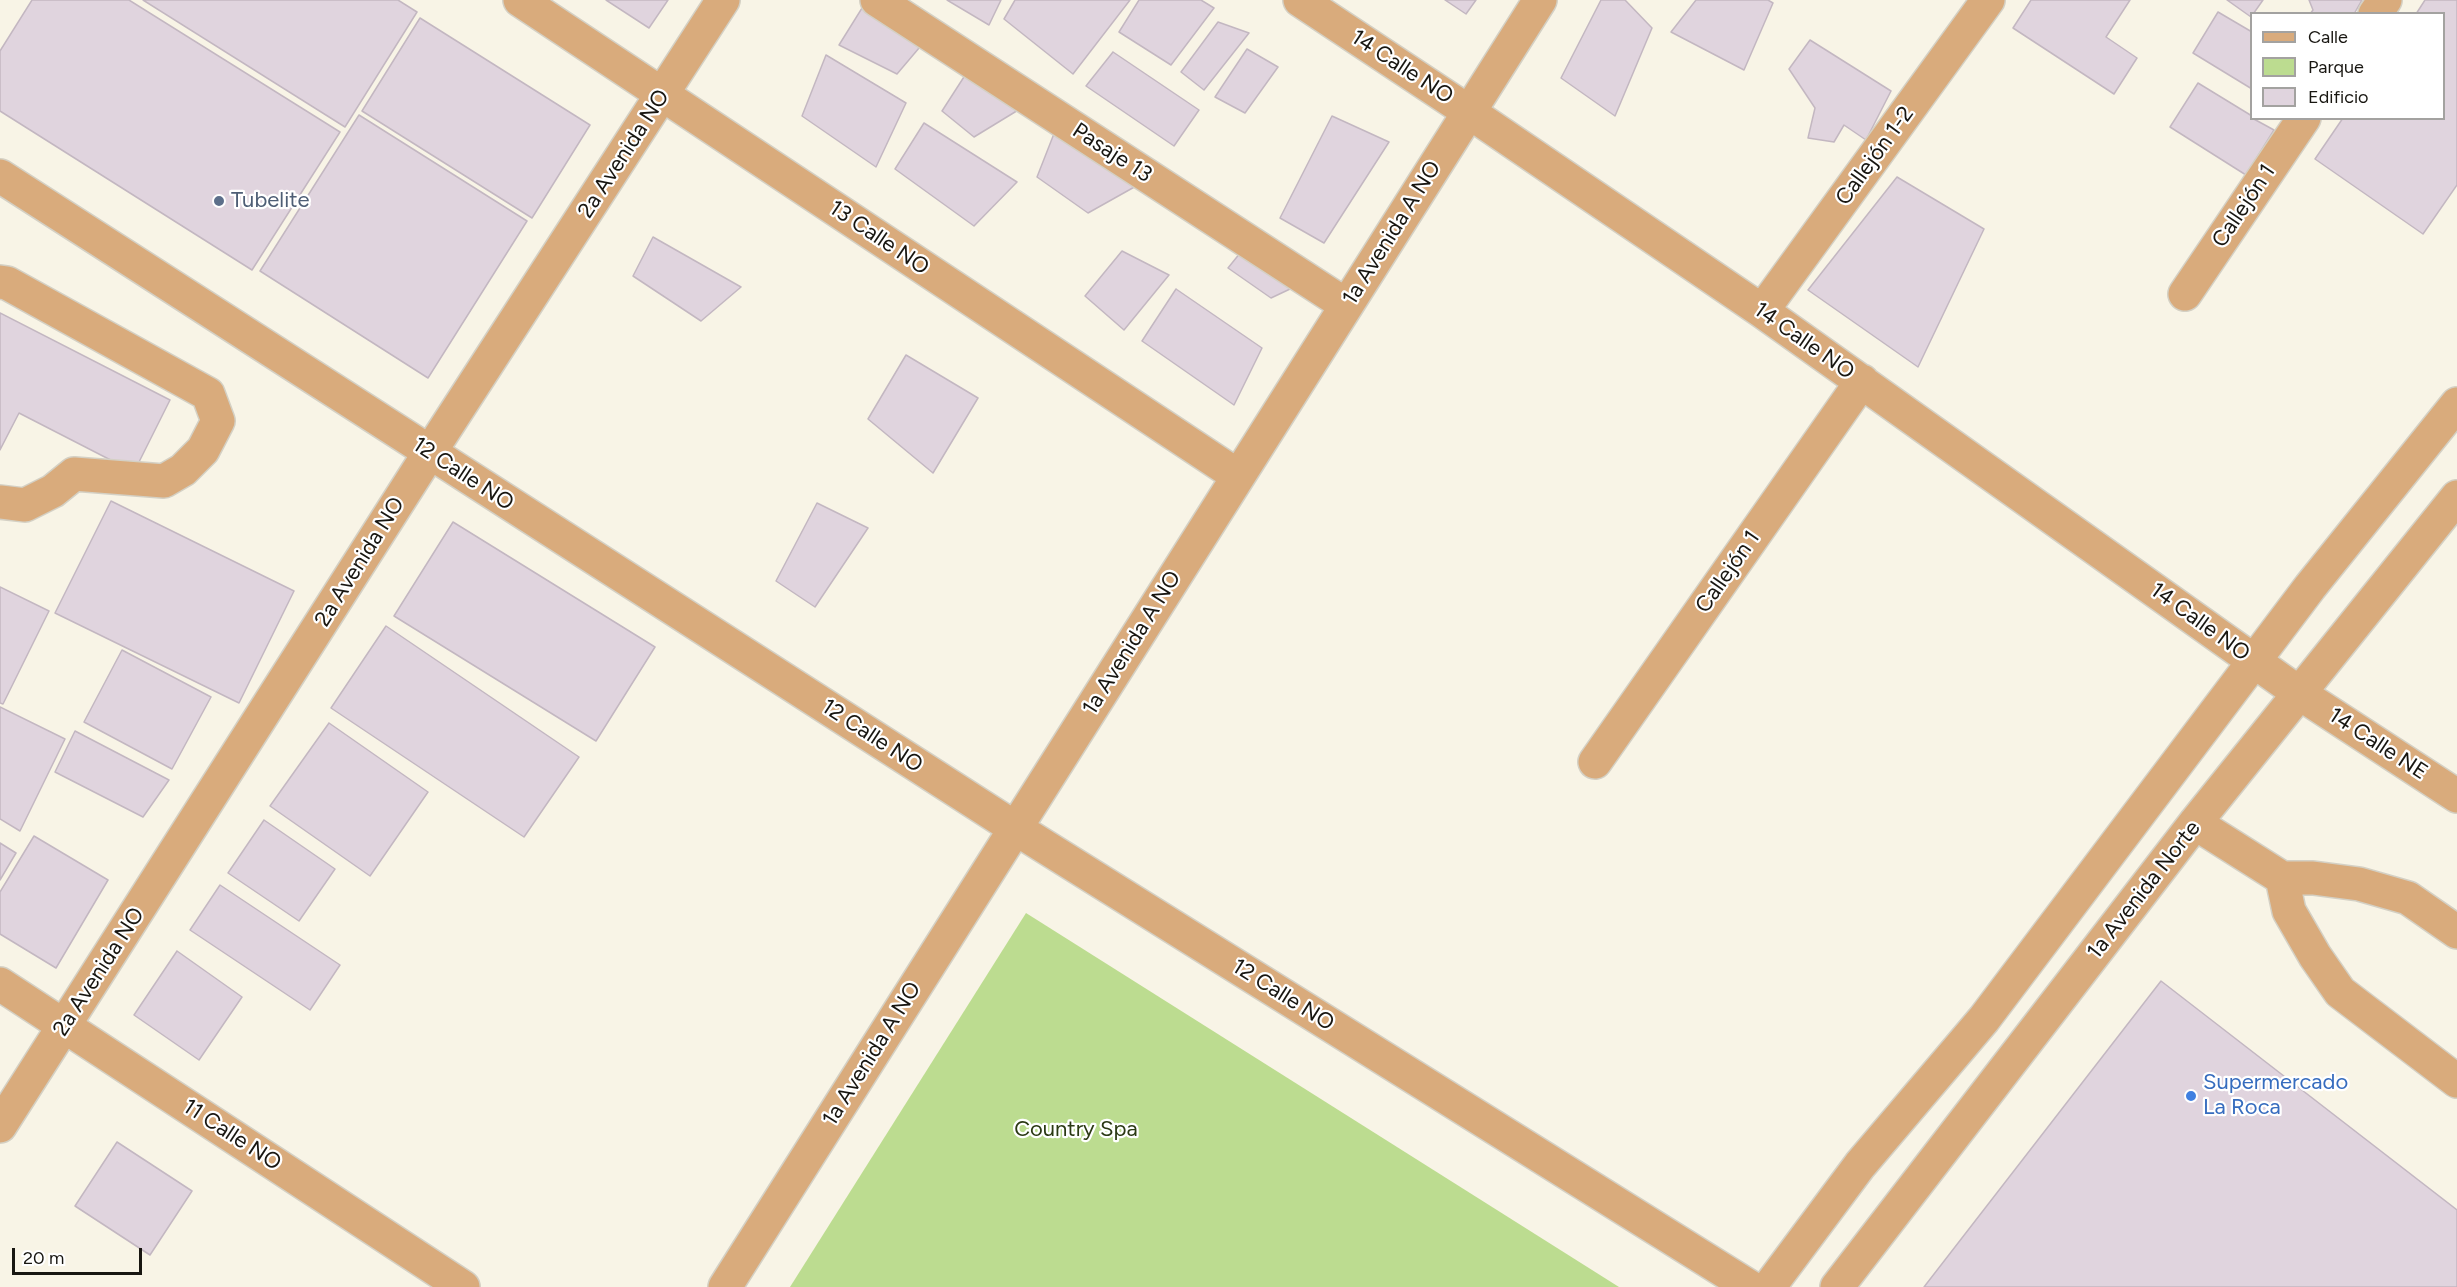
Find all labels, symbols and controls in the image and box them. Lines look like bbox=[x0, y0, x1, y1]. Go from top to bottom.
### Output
legend bbox=[2250, 12, 2445, 120]
street label: 14 Calle NO bbox=[1346, 24, 1458, 110]
text: Calle bbox=[2308, 26, 2348, 48]
text: Parque bbox=[2308, 56, 2364, 78]
street label: 2a Avenida NO bbox=[573, 85, 675, 223]
text: Edificio bbox=[2308, 86, 2369, 108]
street label: Callejón 1-2 bbox=[1830, 101, 1920, 211]
street label: Pasaje 13 bbox=[1067, 118, 1157, 188]
street label: 1a Avenida A NO bbox=[1337, 156, 1447, 310]
street label: Callejón 1 bbox=[2207, 160, 2281, 252]
place label: Tubelite bbox=[231, 188, 310, 214]
marker: Tubelite bbox=[212, 194, 226, 208]
street label: 13 Calle NO bbox=[824, 195, 934, 281]
street label: 14 Calle NO bbox=[1749, 297, 1859, 385]
street label: 12 Calle NO bbox=[408, 432, 518, 516]
street label: 2a Avenida NO bbox=[310, 492, 410, 632]
street label: Callejón 1 bbox=[1690, 526, 1766, 618]
street label: 1a Avenida A NO bbox=[1077, 566, 1187, 720]
street label: 14 Calle NO bbox=[2145, 577, 2255, 667]
street label: 12 Calle NO bbox=[817, 694, 927, 778]
street label: 14 Calle NE bbox=[2324, 702, 2432, 786]
street label: 1a Avenida Norte bbox=[2082, 816, 2206, 964]
street label: 2a Avenida NO bbox=[48, 903, 150, 1041]
street label: 12 Calle NO bbox=[1227, 953, 1339, 1037]
street label: 1a Avenida A NO bbox=[817, 977, 927, 1131]
place label: Supermercado La Roca bbox=[2203, 1070, 2348, 1122]
marker: Supermercado La Roca bbox=[2184, 1089, 2198, 1103]
street label: 11 Calle NO bbox=[178, 1093, 286, 1177]
park label: Country Spa bbox=[1014, 1117, 1138, 1143]
scale bar bbox=[15, 1236, 146, 1274]
text: 20 m bbox=[23, 1247, 64, 1269]

